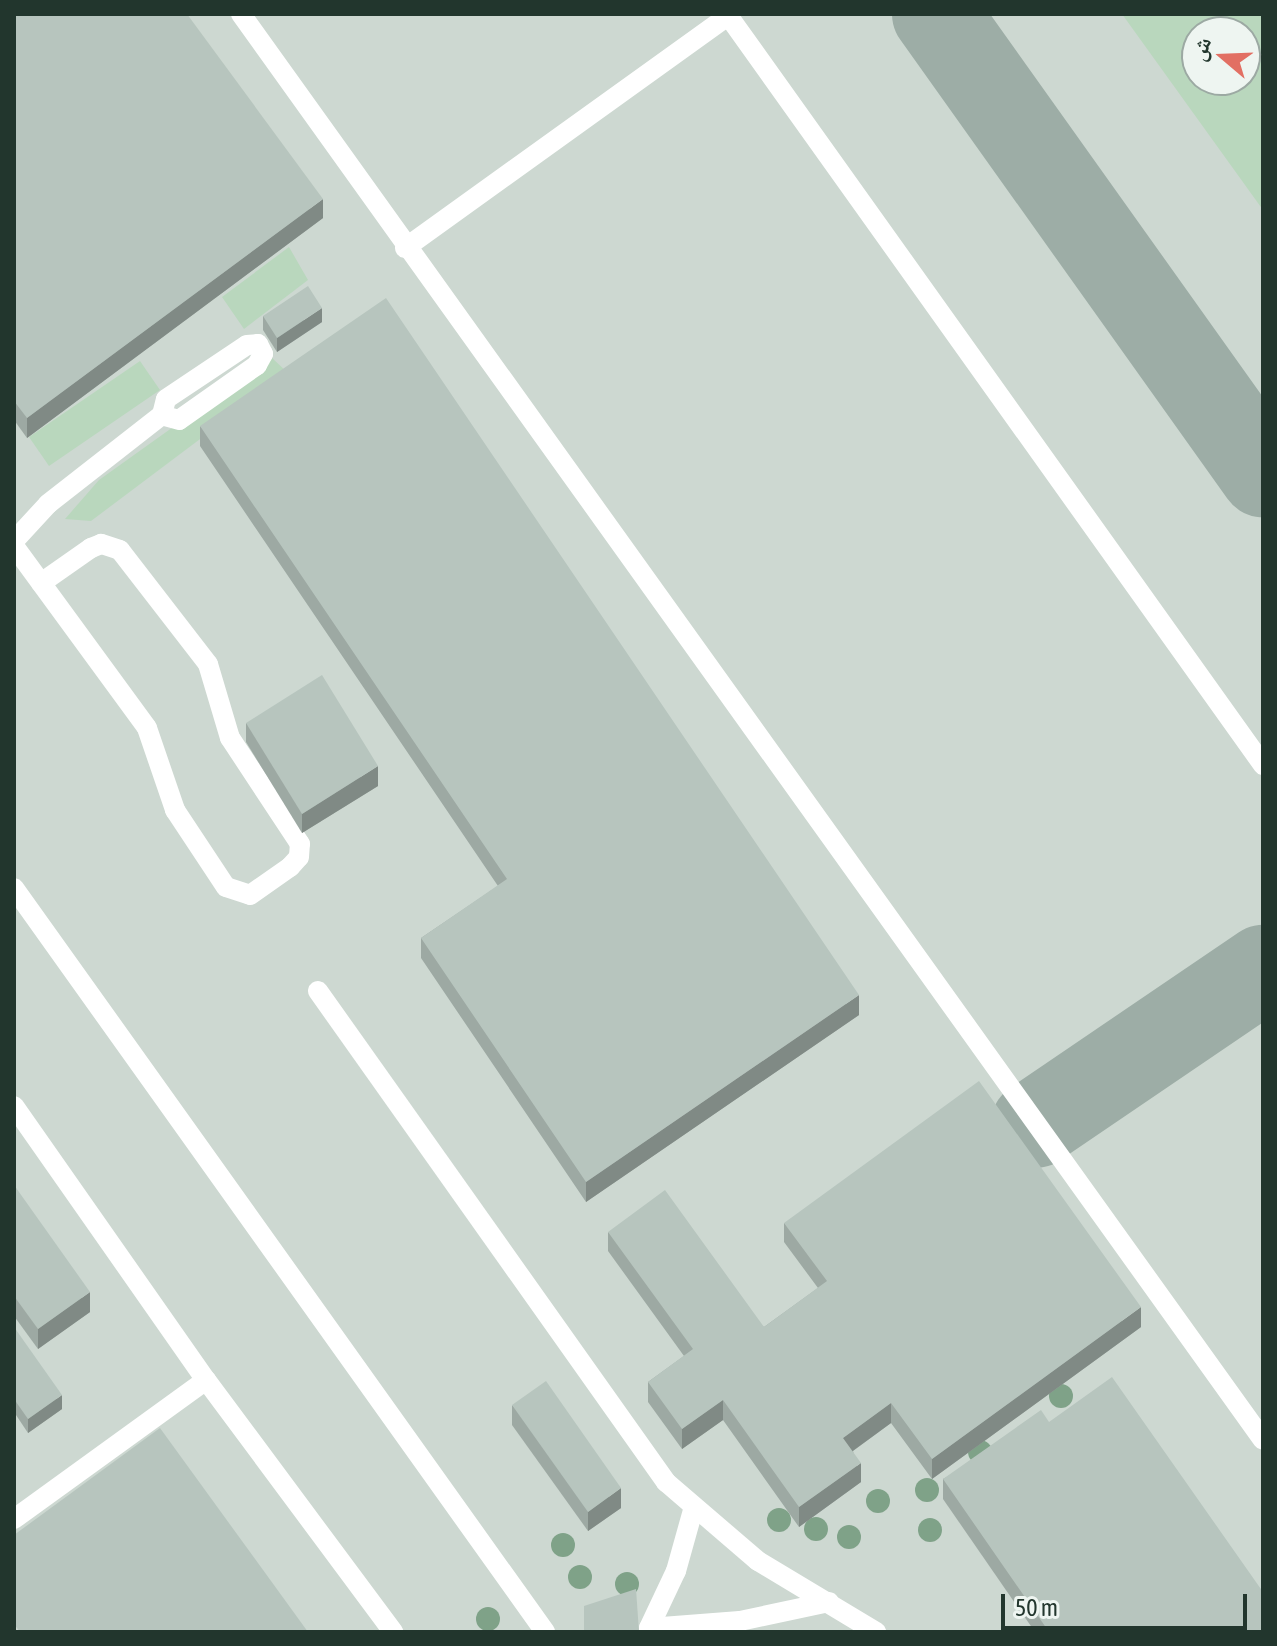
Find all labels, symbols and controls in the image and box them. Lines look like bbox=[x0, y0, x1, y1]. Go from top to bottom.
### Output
north arrow bbox=[1181, 16, 1261, 96]
text: ش bbox=[1184, 34, 1216, 64]
scale bar bbox=[1005, 1578, 1251, 1628]
text: 50 m bbox=[1015, 1594, 1058, 1621]

